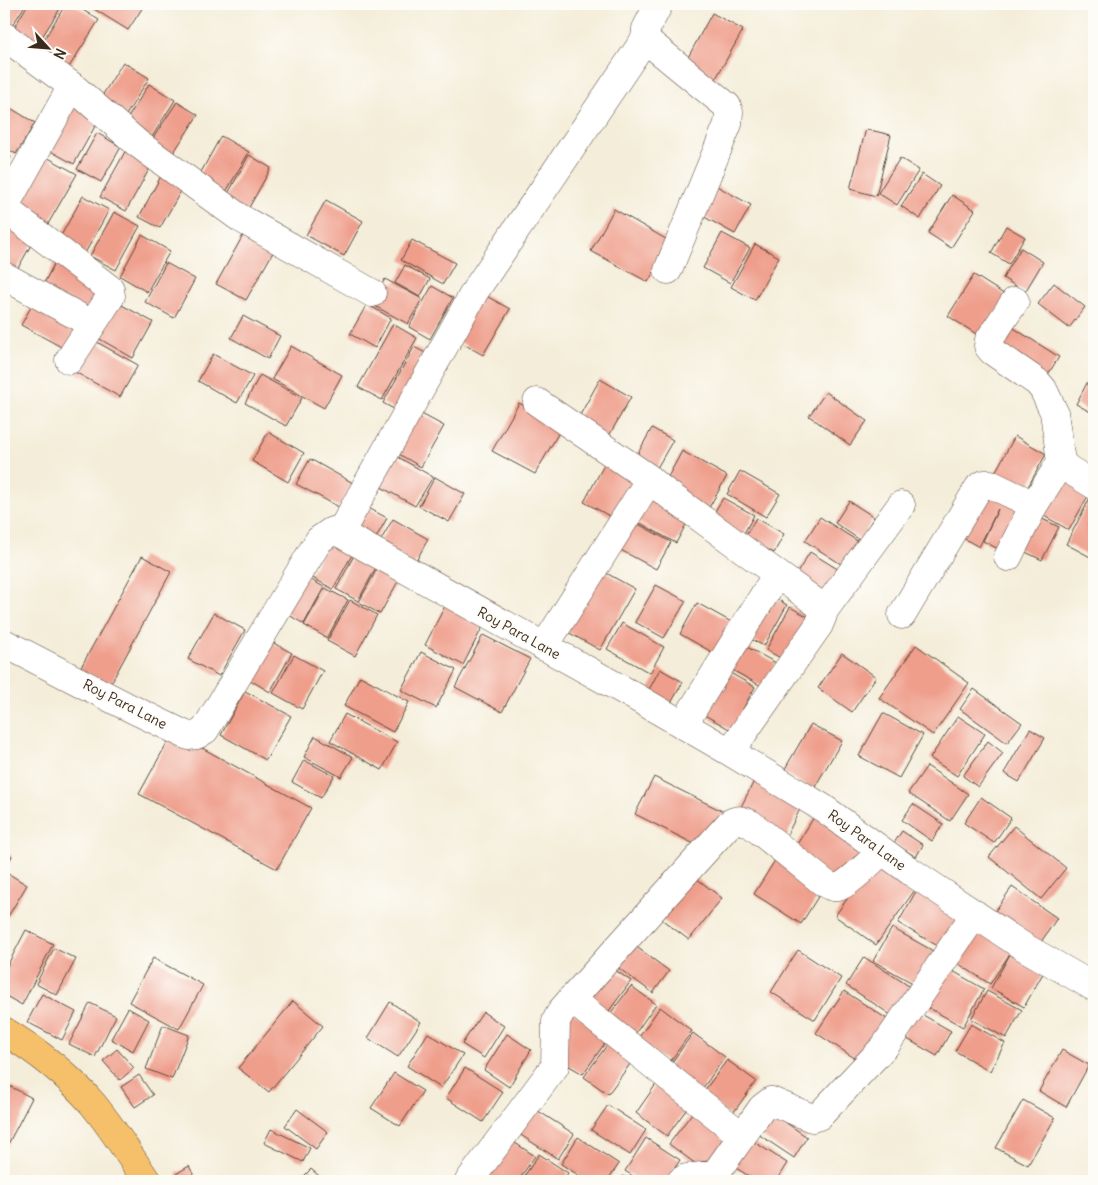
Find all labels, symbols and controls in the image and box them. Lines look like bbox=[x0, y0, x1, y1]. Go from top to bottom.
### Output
north arrow bbox=[22, 22, 72, 72]
text: N bbox=[49, 45, 70, 62]
street label: Roy Para Lane bbox=[474, 603, 564, 663]
street label: Roy Para Lane bbox=[80, 675, 170, 733]
street label: Roy Para Lane bbox=[824, 806, 910, 874]

